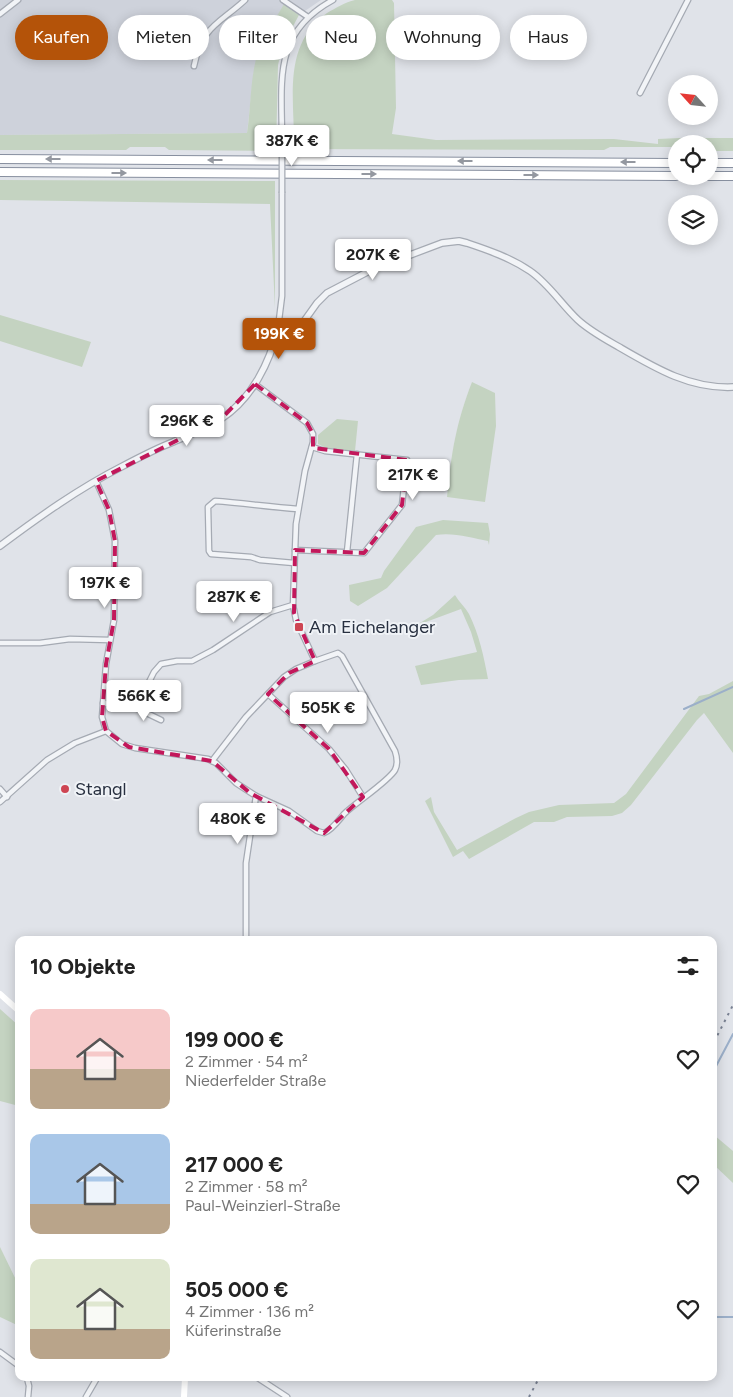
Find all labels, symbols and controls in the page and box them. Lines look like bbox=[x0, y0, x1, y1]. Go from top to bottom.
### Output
chip: Kaufen bbox=[15, 15, 108, 60]
chip: Mieten bbox=[118, 15, 209, 60]
chip: Filter bbox=[219, 15, 296, 60]
chip: Neu bbox=[306, 15, 376, 60]
chip: Wohnung bbox=[386, 15, 500, 60]
chip: Haus bbox=[510, 15, 587, 60]
north arrow bbox=[668, 75, 718, 125]
map controls bbox=[668, 75, 718, 245]
pin: 387K € bbox=[251, 124, 333, 167]
text: 387K € bbox=[265, 131, 319, 150]
button: locate bbox=[668, 135, 718, 185]
one-way arrow bbox=[44, 155, 60, 163]
one-way arrow bbox=[207, 156, 223, 164]
one-way arrow bbox=[457, 157, 473, 165]
one-way arrow bbox=[619, 158, 635, 166]
one-way arrow bbox=[111, 169, 127, 177]
one-way arrow bbox=[361, 170, 377, 178]
one-way arrow bbox=[523, 171, 539, 179]
button: layers bbox=[668, 195, 718, 245]
pin: 207K € bbox=[332, 238, 414, 281]
text: 207K € bbox=[346, 245, 400, 264]
pin: 199K € bbox=[238, 318, 320, 360]
text: 199K € bbox=[254, 324, 304, 343]
pin: 296K € bbox=[146, 404, 228, 447]
text: 296K € bbox=[160, 411, 214, 430]
pin: 217K € bbox=[372, 458, 454, 501]
text: 217K € bbox=[388, 465, 438, 484]
pin: 197K € bbox=[64, 566, 146, 609]
text: 197K € bbox=[80, 573, 130, 592]
pin: 287K € bbox=[193, 580, 275, 623]
text: 287K € bbox=[207, 587, 261, 606]
place label: Am Eichelanger bbox=[309, 616, 435, 638]
marker: Am Eichelanger bbox=[293, 621, 305, 633]
pin: 566K € bbox=[103, 680, 185, 722]
text: 566K € bbox=[117, 686, 171, 705]
pin: 505K € bbox=[287, 692, 369, 734]
text: 505K € bbox=[301, 698, 355, 717]
place label: Stangl bbox=[75, 778, 127, 800]
marker: Stangl bbox=[59, 783, 71, 795]
pin: 480K € bbox=[197, 802, 279, 845]
text: 480K € bbox=[210, 809, 266, 828]
icon: filters bbox=[674, 952, 702, 980]
text: 10 Objekte bbox=[30, 954, 135, 979]
text: 199 000 € bbox=[185, 1027, 284, 1052]
icon: home bbox=[70, 1029, 130, 1089]
icon: heart bbox=[674, 1045, 702, 1073]
text: 2 Zimmer · 54 m² bbox=[185, 1052, 308, 1071]
text: Niederfelder Straße bbox=[185, 1071, 326, 1090]
text: 217 000 € bbox=[185, 1152, 283, 1177]
icon: home bbox=[70, 1154, 130, 1214]
icon: heart bbox=[674, 1170, 702, 1198]
text: 2 Zimmer · 58 m² bbox=[185, 1177, 308, 1196]
text: Paul-Weinzierl-Straße bbox=[185, 1196, 341, 1215]
text: 505 000 € bbox=[185, 1277, 288, 1302]
icon: home bbox=[70, 1279, 130, 1339]
icon: heart bbox=[674, 1295, 702, 1323]
text: 4 Zimmer · 136 m² bbox=[185, 1302, 314, 1321]
text: Küferinstraße bbox=[185, 1321, 281, 1340]

